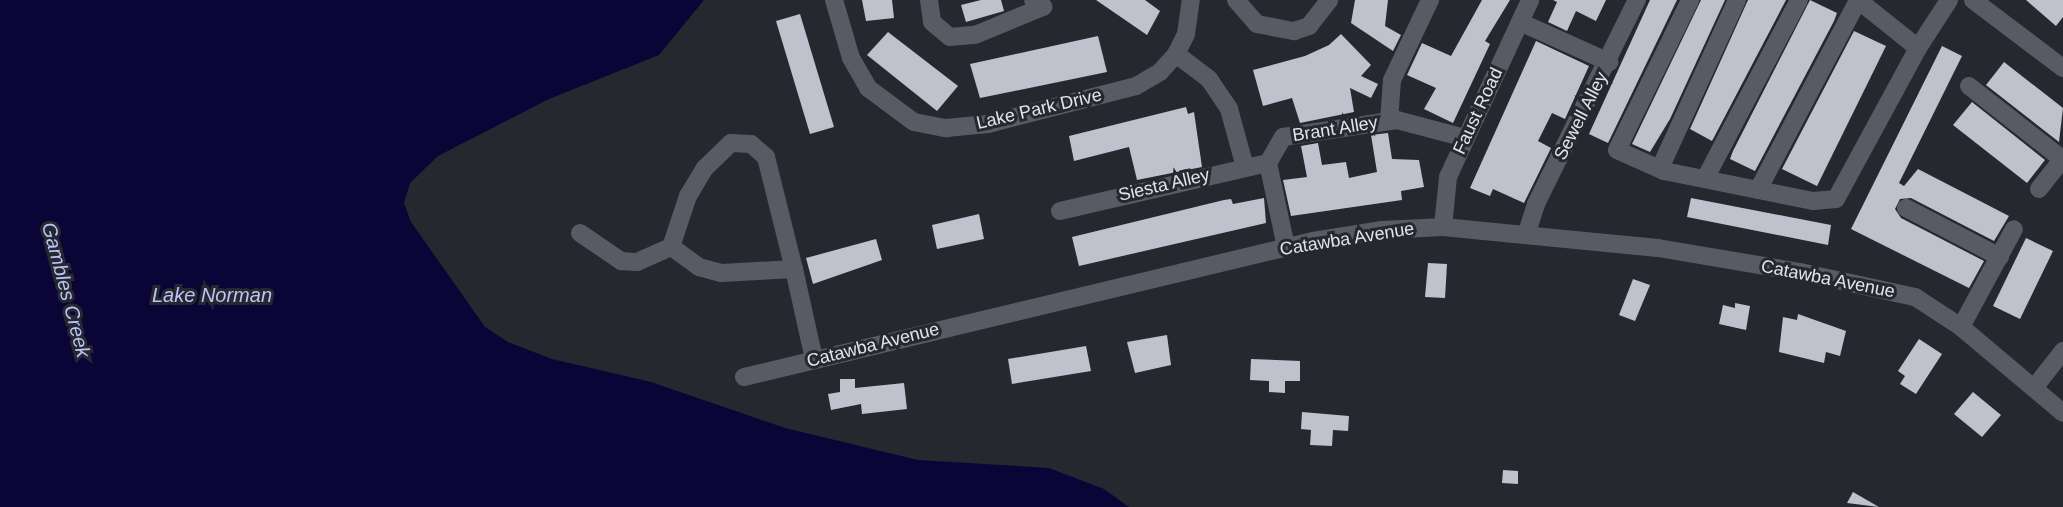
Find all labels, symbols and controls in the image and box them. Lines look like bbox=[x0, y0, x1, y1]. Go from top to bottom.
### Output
street label: Faust Road bbox=[1449, 64, 1507, 158]
street label: Sewell Alley bbox=[1549, 68, 1613, 164]
street label: Lake Park Drive bbox=[974, 84, 1104, 134]
street label: Brant Alley bbox=[1290, 112, 1380, 146]
street label: Siesta Alley bbox=[1116, 164, 1212, 206]
street label: Catawba Avenue bbox=[1278, 218, 1416, 260]
water label: Gambles Creek bbox=[36, 220, 96, 360]
street label: Catawba Avenue bbox=[1759, 255, 1897, 303]
water label: Lake Norman bbox=[152, 283, 272, 307]
street label: Catawba Avenue bbox=[804, 318, 942, 372]

